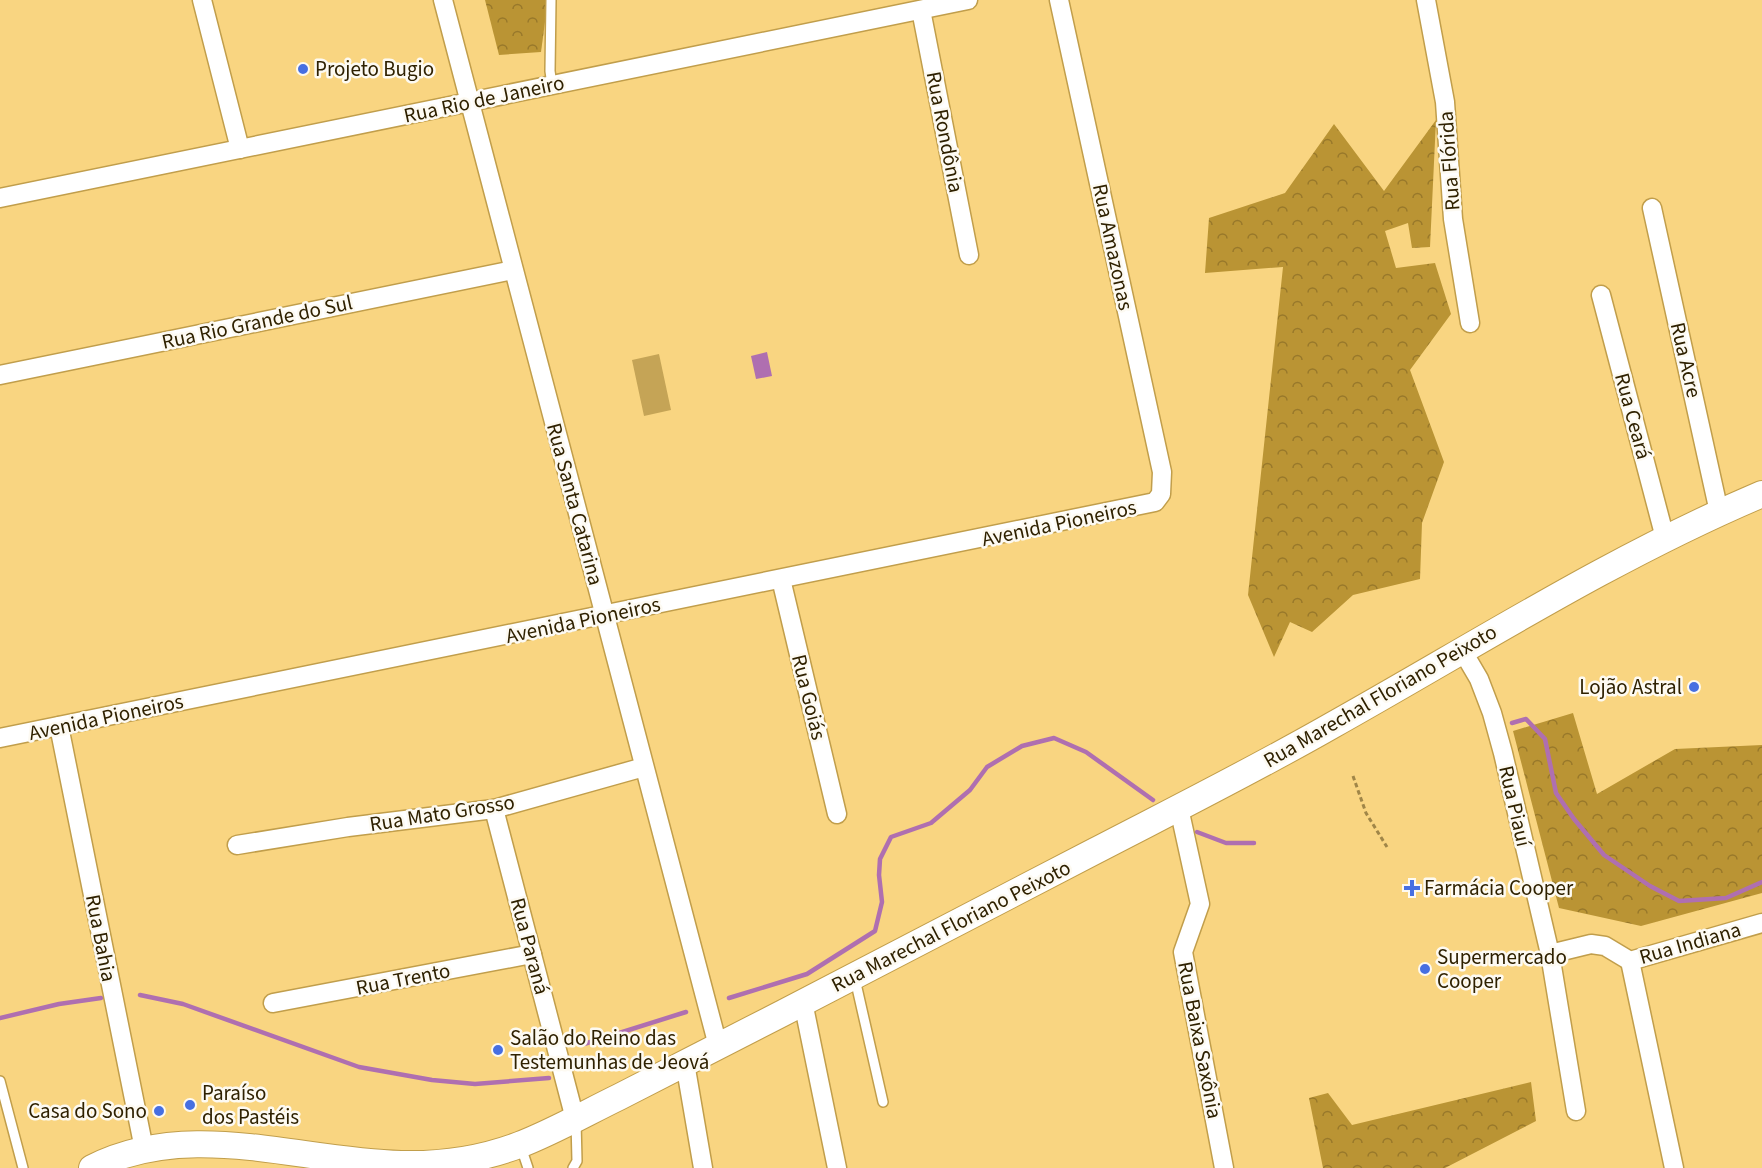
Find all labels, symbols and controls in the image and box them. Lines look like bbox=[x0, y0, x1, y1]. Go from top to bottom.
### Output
place label: Projeto Bugio bbox=[315, 54, 434, 84]
marker: Projeto Bugio bbox=[296, 62, 310, 76]
street label: Rua Rio de Janeiro bbox=[401, 67, 567, 131]
street label: Rua Rondônia bbox=[919, 69, 971, 195]
street label: Rua Flórida bbox=[1431, 110, 1467, 212]
street label: Rua Amazonas bbox=[1085, 181, 1141, 313]
street label: Rua Rio Grande do Sul bbox=[159, 287, 355, 357]
street label: Rua Acre bbox=[1663, 319, 1709, 401]
street label: Rua Ceará bbox=[1607, 370, 1659, 462]
street label: Rua Santa Catarina bbox=[539, 419, 611, 589]
street label: Avenida Pioneiros bbox=[979, 492, 1139, 554]
street label: Avenida Pioneiros bbox=[503, 589, 663, 651]
street label: Rua Marechal Floriano Peixoto bbox=[1258, 617, 1502, 775]
street label: Rua Goiás bbox=[784, 651, 834, 743]
place label: Lojão Astral bbox=[1579, 672, 1682, 702]
marker: Lojão Astral bbox=[1687, 680, 1701, 694]
street label: Avenida Pioneiros bbox=[26, 686, 186, 748]
street label: Rua Piauí bbox=[1491, 762, 1539, 850]
street label: Rua Mato Grosso bbox=[367, 787, 517, 839]
street label: Rua Marechal Floriano Peixoto bbox=[826, 852, 1076, 1000]
place label: Farmácia Cooper bbox=[1424, 873, 1574, 903]
marker: Farmácia Cooper bbox=[1405, 881, 1419, 895]
street label: Rua Bahia bbox=[78, 892, 124, 984]
street label: Rua Paraná bbox=[503, 894, 557, 998]
street label: Rua Indiana bbox=[1636, 914, 1744, 972]
place label: Supermercado Cooper bbox=[1437, 942, 1567, 996]
street label: Rua Trento bbox=[353, 955, 453, 1003]
street label: Rua Baixa Saxônia bbox=[1170, 959, 1230, 1121]
marker: Supermercado Cooper bbox=[1418, 962, 1432, 976]
place label: Salão do Reino das Testemunhas de Jeová bbox=[510, 1023, 709, 1077]
marker: Salão do Reino das Testemunhas de Jeová bbox=[491, 1043, 505, 1057]
place label: Paraíso dos Pastéis bbox=[202, 1078, 299, 1132]
place label: Casa do Sono bbox=[28, 1096, 147, 1126]
marker: Paraíso dos Pastéis bbox=[183, 1098, 197, 1112]
marker: Casa do Sono bbox=[152, 1104, 166, 1118]

